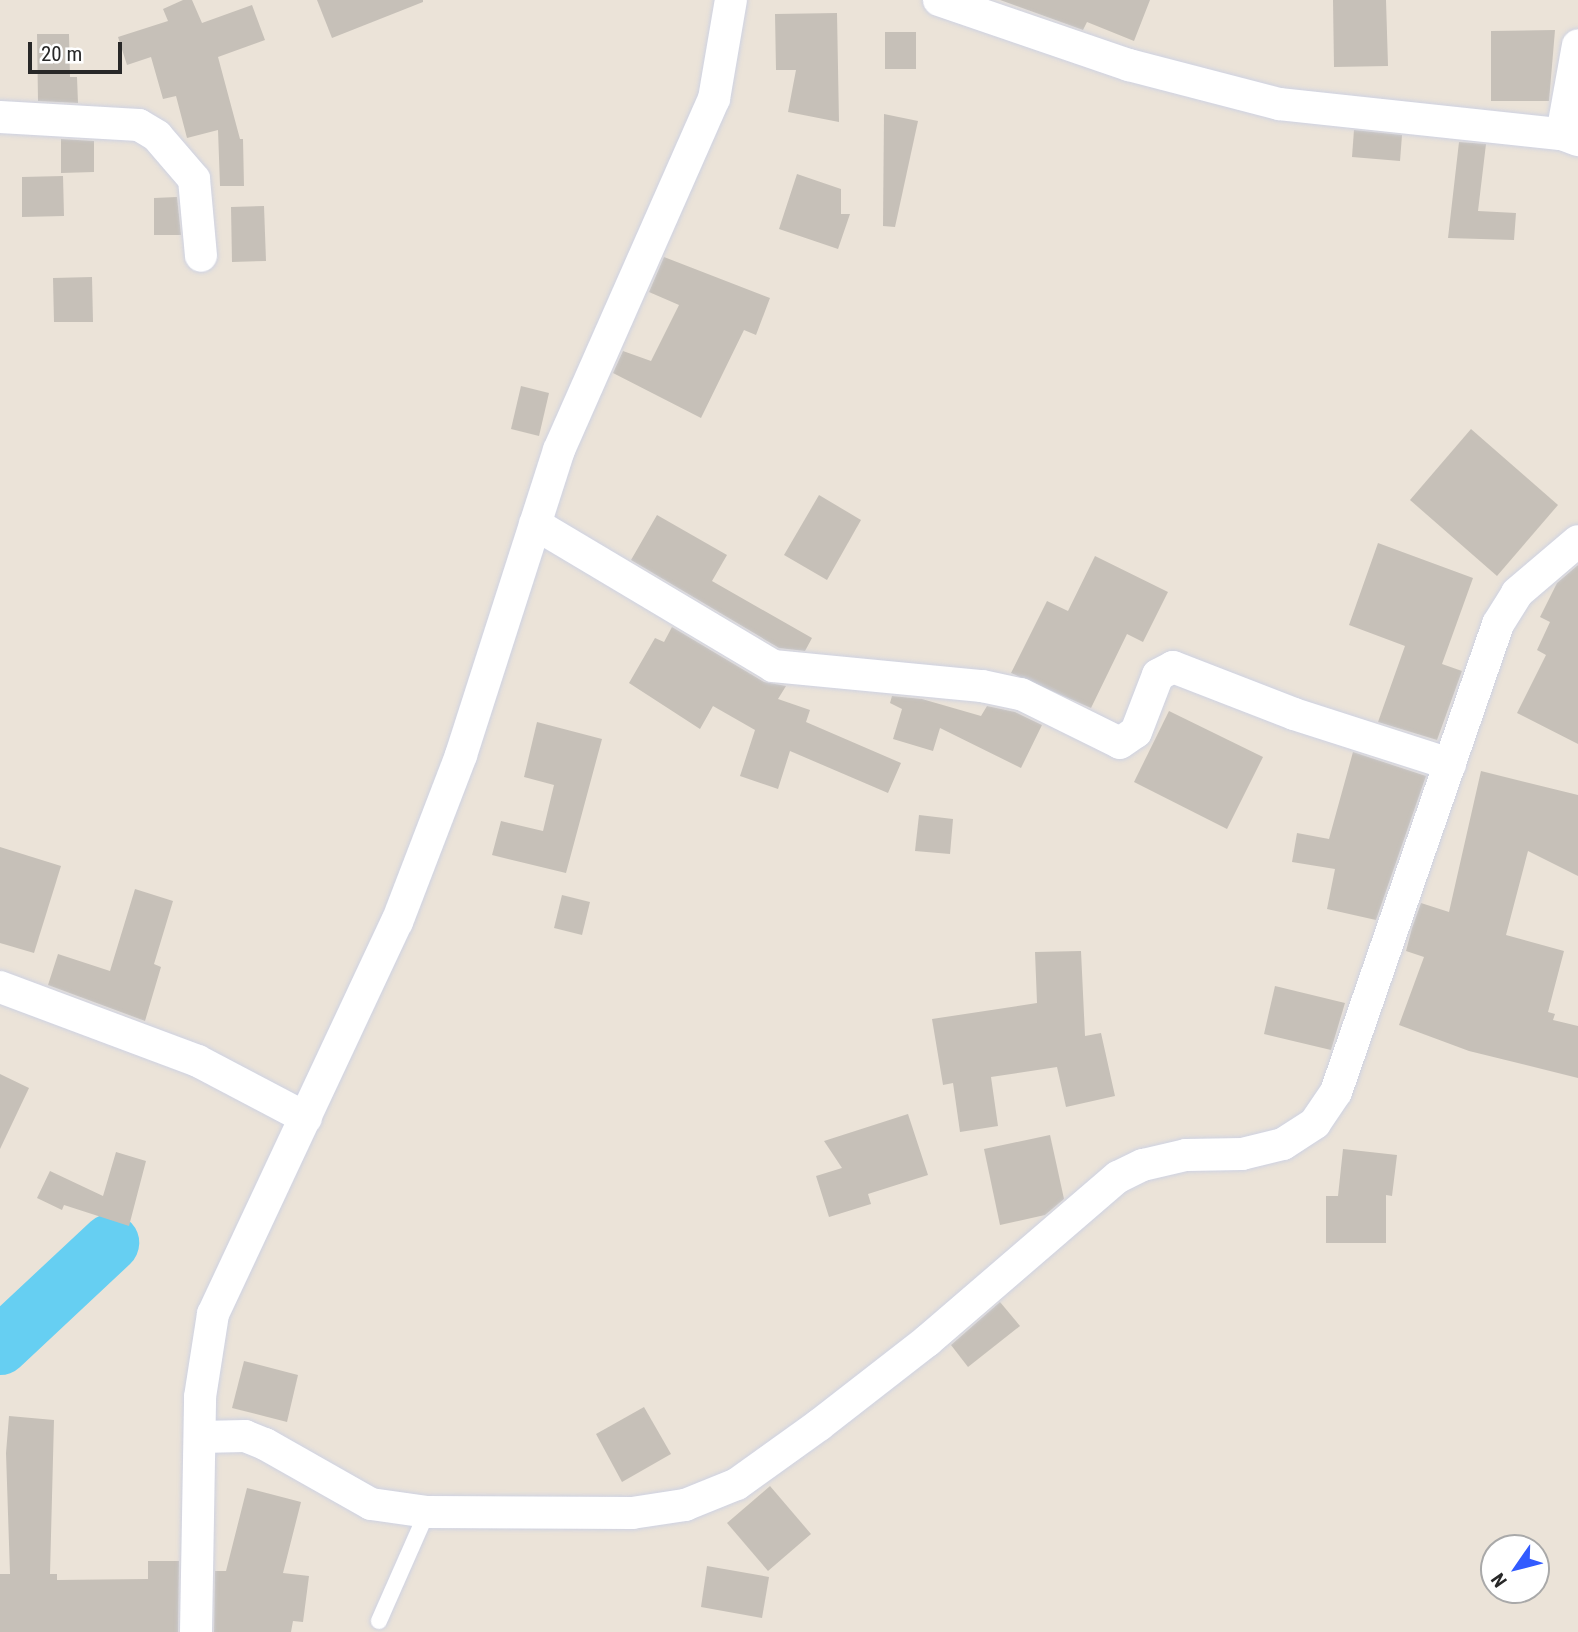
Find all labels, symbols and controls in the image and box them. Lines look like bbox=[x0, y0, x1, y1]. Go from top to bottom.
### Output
scale bar bbox=[32, 28, 126, 72]
text: 20 m bbox=[41, 42, 82, 66]
north arrow bbox=[1480, 1534, 1550, 1604]
text: N bbox=[1486, 1569, 1512, 1592]

